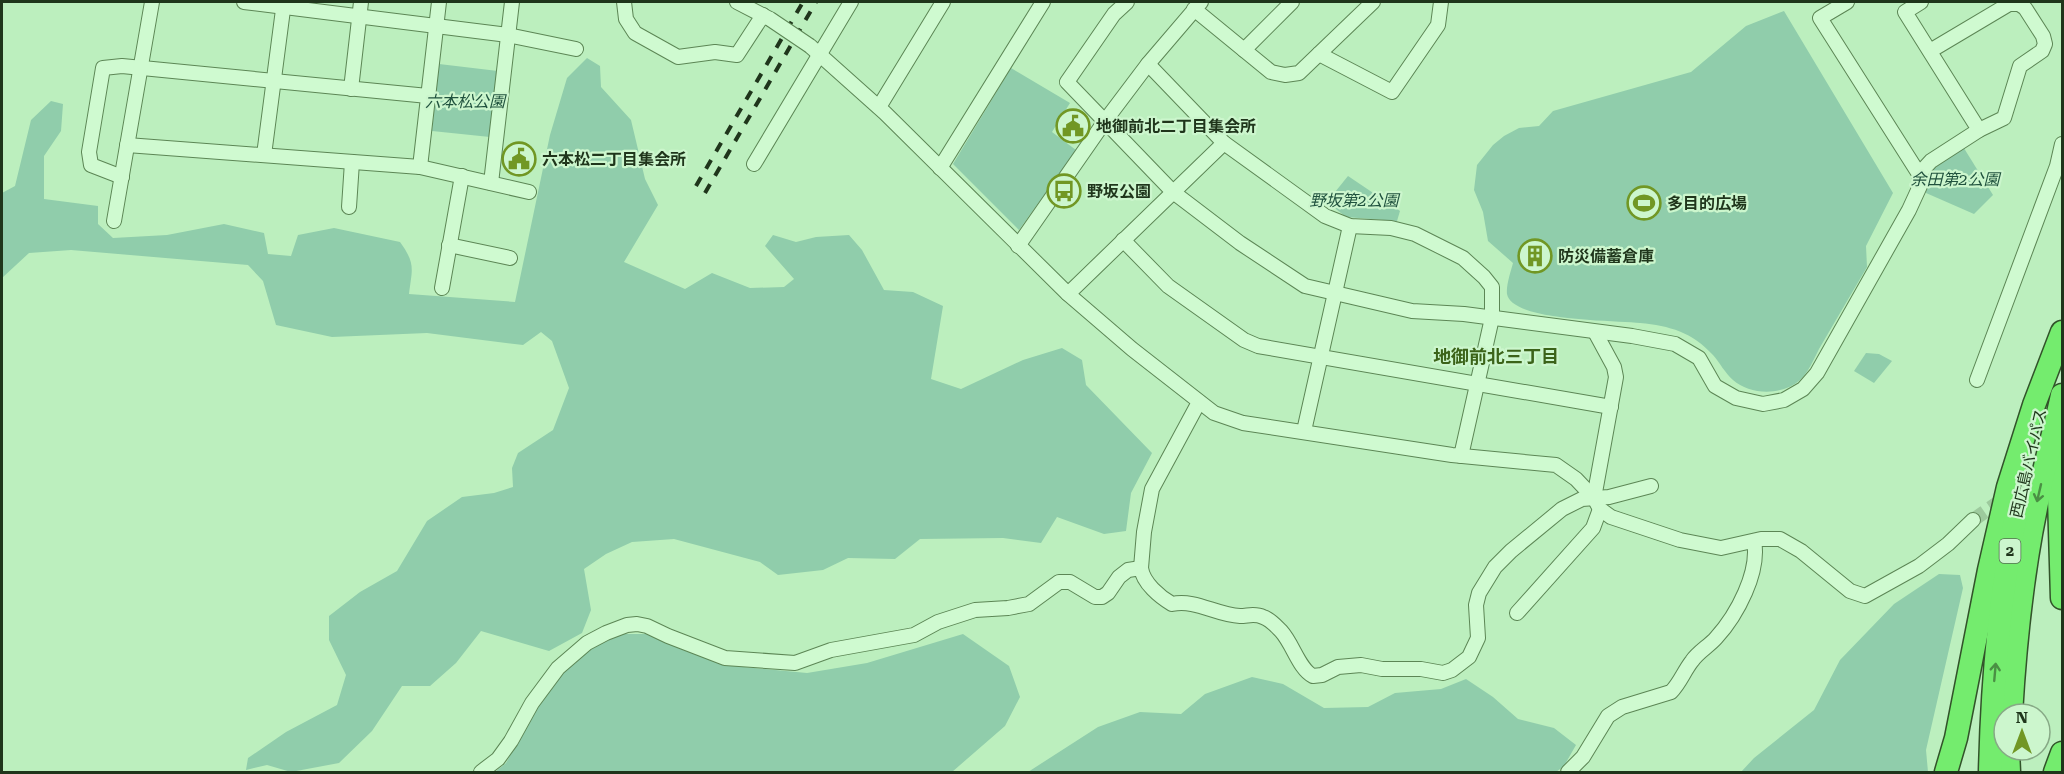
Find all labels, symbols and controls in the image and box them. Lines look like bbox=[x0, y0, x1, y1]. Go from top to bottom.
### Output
park label: 六本松公園 bbox=[425, 92, 507, 111]
public building icon: 地御前北二丁目集会所 bbox=[1055, 108, 1091, 144]
place label: 地御前北二丁目集会所 bbox=[1096, 117, 1256, 136]
public building icon: 六本松二丁目集会所 bbox=[501, 141, 537, 177]
place label: 六本松二丁目集会所 bbox=[542, 150, 686, 169]
park label: 余田第2公園 bbox=[1911, 170, 2001, 189]
bus stop icon: 野坂公園 bbox=[1046, 173, 1082, 209]
place label: 野坂公園 bbox=[1087, 182, 1151, 201]
sports icon: 多目的広場 bbox=[1626, 185, 1662, 221]
park label: 野坂第2公園 bbox=[1310, 191, 1400, 210]
place label: 多目的広場 bbox=[1667, 194, 1747, 213]
building icon: 防災備蓄倉庫 bbox=[1517, 238, 1553, 274]
place label: 防災備蓄倉庫 bbox=[1558, 247, 1654, 266]
district label: 地御前北三丁目 bbox=[1433, 346, 1559, 367]
street label: 西広島バイパス bbox=[2007, 407, 2050, 520]
one-way arrow bbox=[2033, 483, 2045, 502]
road number: 2 bbox=[2000, 539, 2020, 563]
one-way arrow bbox=[1990, 663, 2001, 683]
north arrow bbox=[1992, 702, 2052, 762]
text: N bbox=[2016, 708, 2028, 727]

